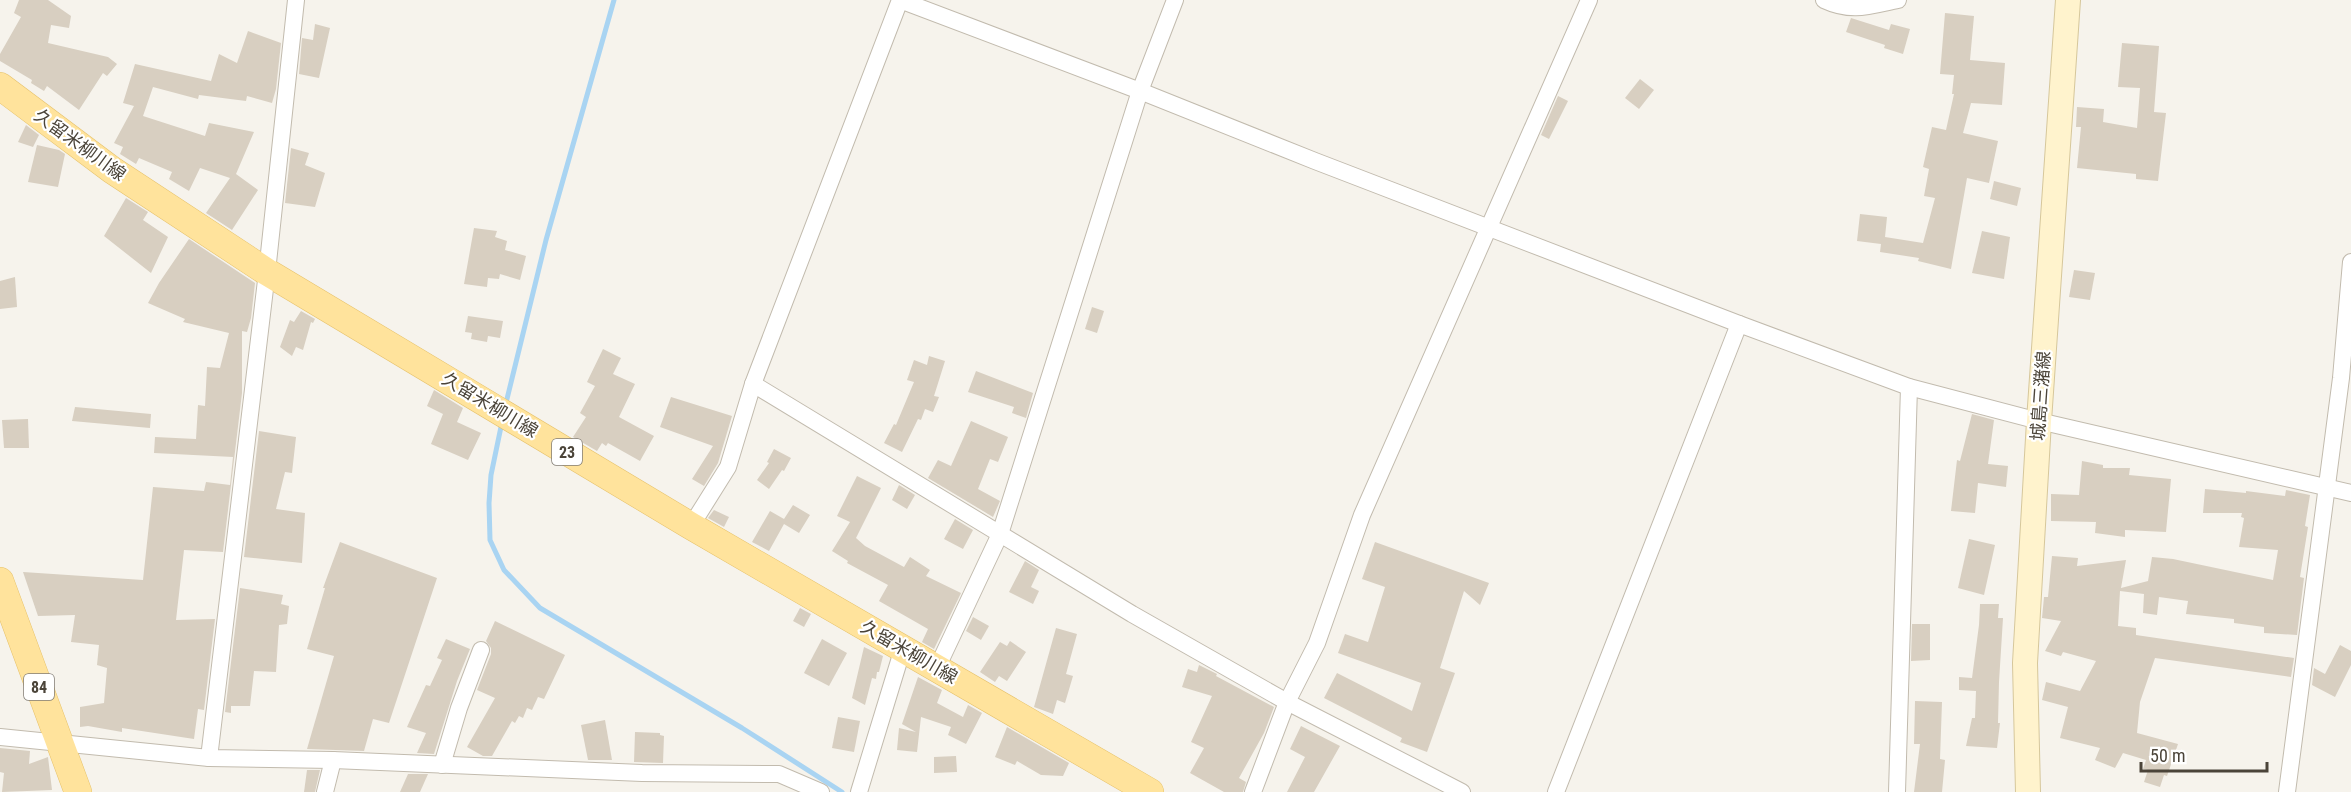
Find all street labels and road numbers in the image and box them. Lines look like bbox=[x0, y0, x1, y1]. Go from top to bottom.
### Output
street label: 久留米柳川線 bbox=[30, 104, 130, 185]
street label: 城島三潴線 bbox=[2027, 350, 2054, 442]
street label: 久留米柳川線 bbox=[439, 368, 542, 441]
road number: 23 bbox=[552, 439, 582, 465]
street label: 久留米柳川線 bbox=[857, 615, 961, 688]
road number: 84 bbox=[24, 674, 54, 700]

